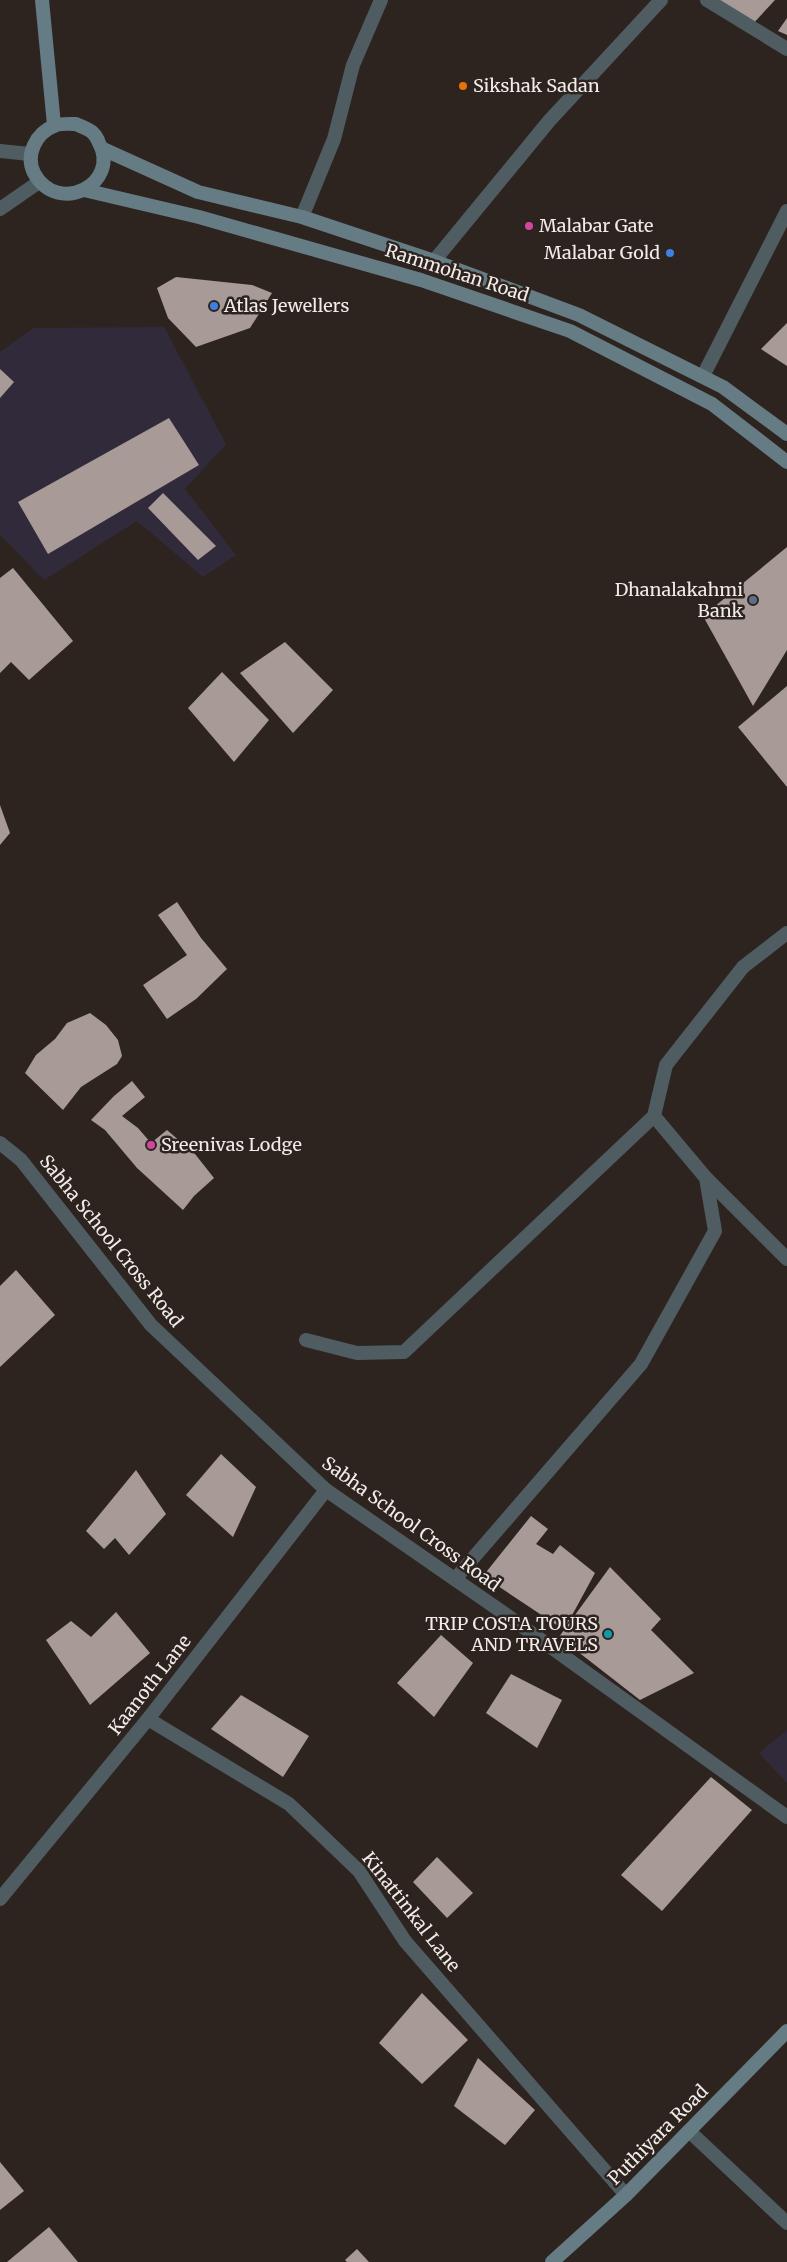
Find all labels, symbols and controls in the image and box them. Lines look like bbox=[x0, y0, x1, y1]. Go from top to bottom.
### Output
place label: Sikshak Sadan bbox=[473, 74, 600, 97]
marker: Sikshak Sadan bbox=[457, 80, 469, 92]
place label: Malabar Gate bbox=[539, 214, 653, 237]
marker: Malabar Gate bbox=[523, 220, 535, 232]
street label: Rammohan Road bbox=[382, 238, 532, 307]
place label: Malabar Gold bbox=[544, 241, 660, 264]
marker: Malabar Gold bbox=[664, 247, 676, 259]
place label: Atlas Jewellers bbox=[223, 294, 349, 317]
marker: Atlas Jewellers bbox=[208, 300, 220, 312]
place label: Dhanalakahmi Bank bbox=[615, 578, 744, 622]
marker: Dhanalakahmi Bank bbox=[747, 594, 759, 606]
place label: Sreenivas Lodge bbox=[161, 1133, 302, 1156]
marker: Sreenivas Lodge bbox=[145, 1139, 157, 1151]
street label: Sabha School Cross Road bbox=[35, 1150, 188, 1332]
street label: Sabha School Cross Road bbox=[318, 1451, 505, 1596]
place label: TRIP COSTA TOURS AND TRAVELS bbox=[425, 1612, 598, 1656]
marker: TRIP COSTA TOURS AND TRAVELS bbox=[602, 1628, 614, 1640]
street label: Kaanoth Lane bbox=[103, 1630, 196, 1739]
street label: Kinattinkal Lane bbox=[357, 1847, 465, 1976]
street label: Puthiyara Road bbox=[603, 2080, 713, 2190]

